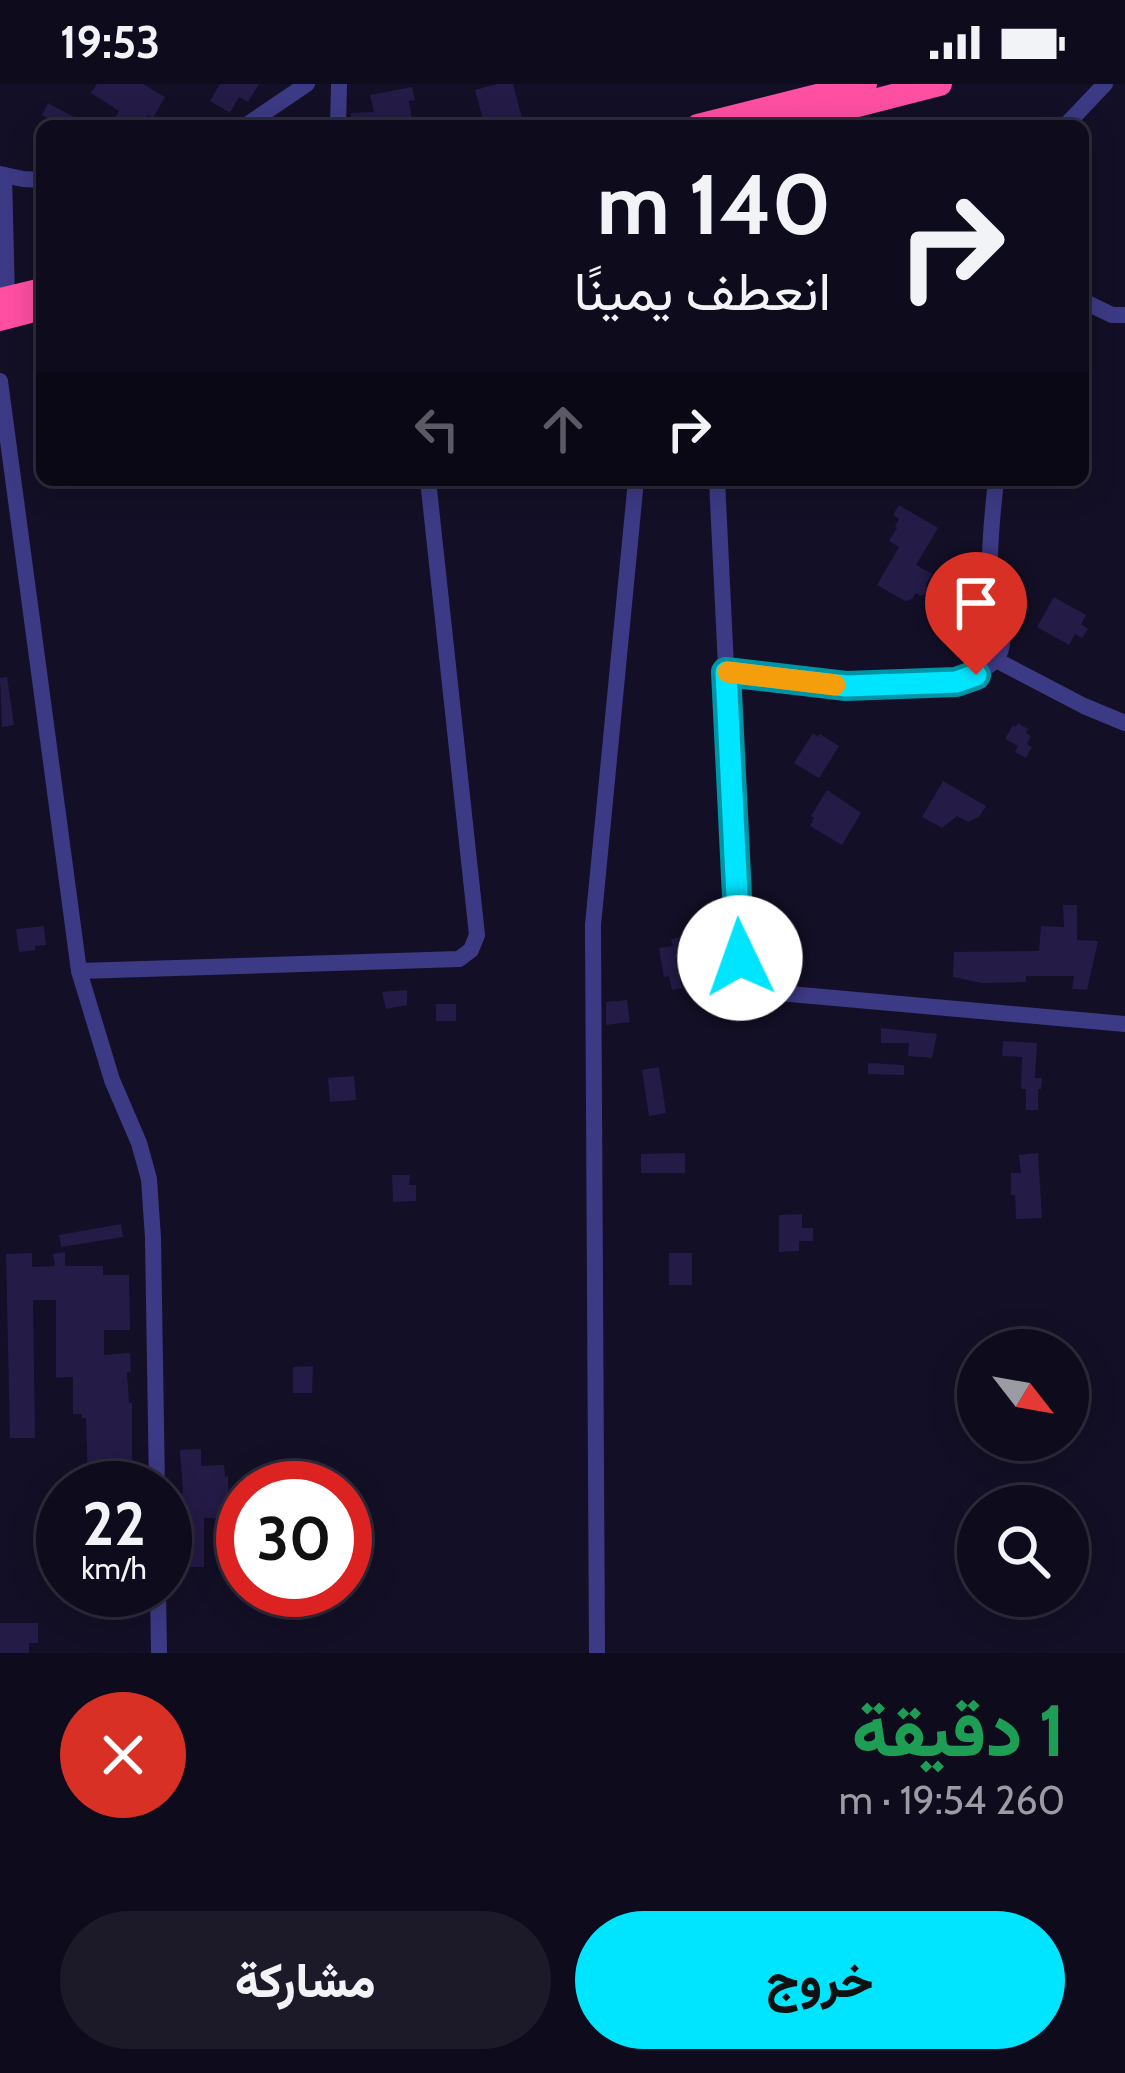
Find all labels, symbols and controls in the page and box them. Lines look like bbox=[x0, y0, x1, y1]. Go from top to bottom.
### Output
text: 19:53 bbox=[60, 15, 160, 69]
text: 140 m bbox=[597, 153, 831, 255]
icon: right bbox=[873, 168, 1029, 324]
text: انعطف يمينًا bbox=[574, 258, 831, 324]
icon: left bbox=[404, 396, 470, 462]
icon: ahead bbox=[530, 396, 596, 462]
icon: right bbox=[656, 396, 722, 462]
pin bbox=[925, 552, 1027, 675]
icon: arrive bbox=[943, 570, 1009, 636]
position arrow bbox=[677, 895, 803, 1021]
north arrow bbox=[957, 1329, 1089, 1461]
map controls bbox=[957, 1329, 1089, 1617]
speed limit sign: 30 bbox=[216, 1461, 372, 1617]
button: search bbox=[957, 1485, 1089, 1617]
text: 22 bbox=[82, 1487, 146, 1560]
text: km/h bbox=[81, 1550, 147, 1587]
text: 1 دقيقة bbox=[852, 1687, 1065, 1774]
button: close bbox=[60, 1692, 186, 1818]
text: 260 m · 19:54 bbox=[839, 1776, 1065, 1824]
button: مشاركة bbox=[60, 1911, 551, 2049]
button: خروج bbox=[575, 1911, 1065, 2049]

